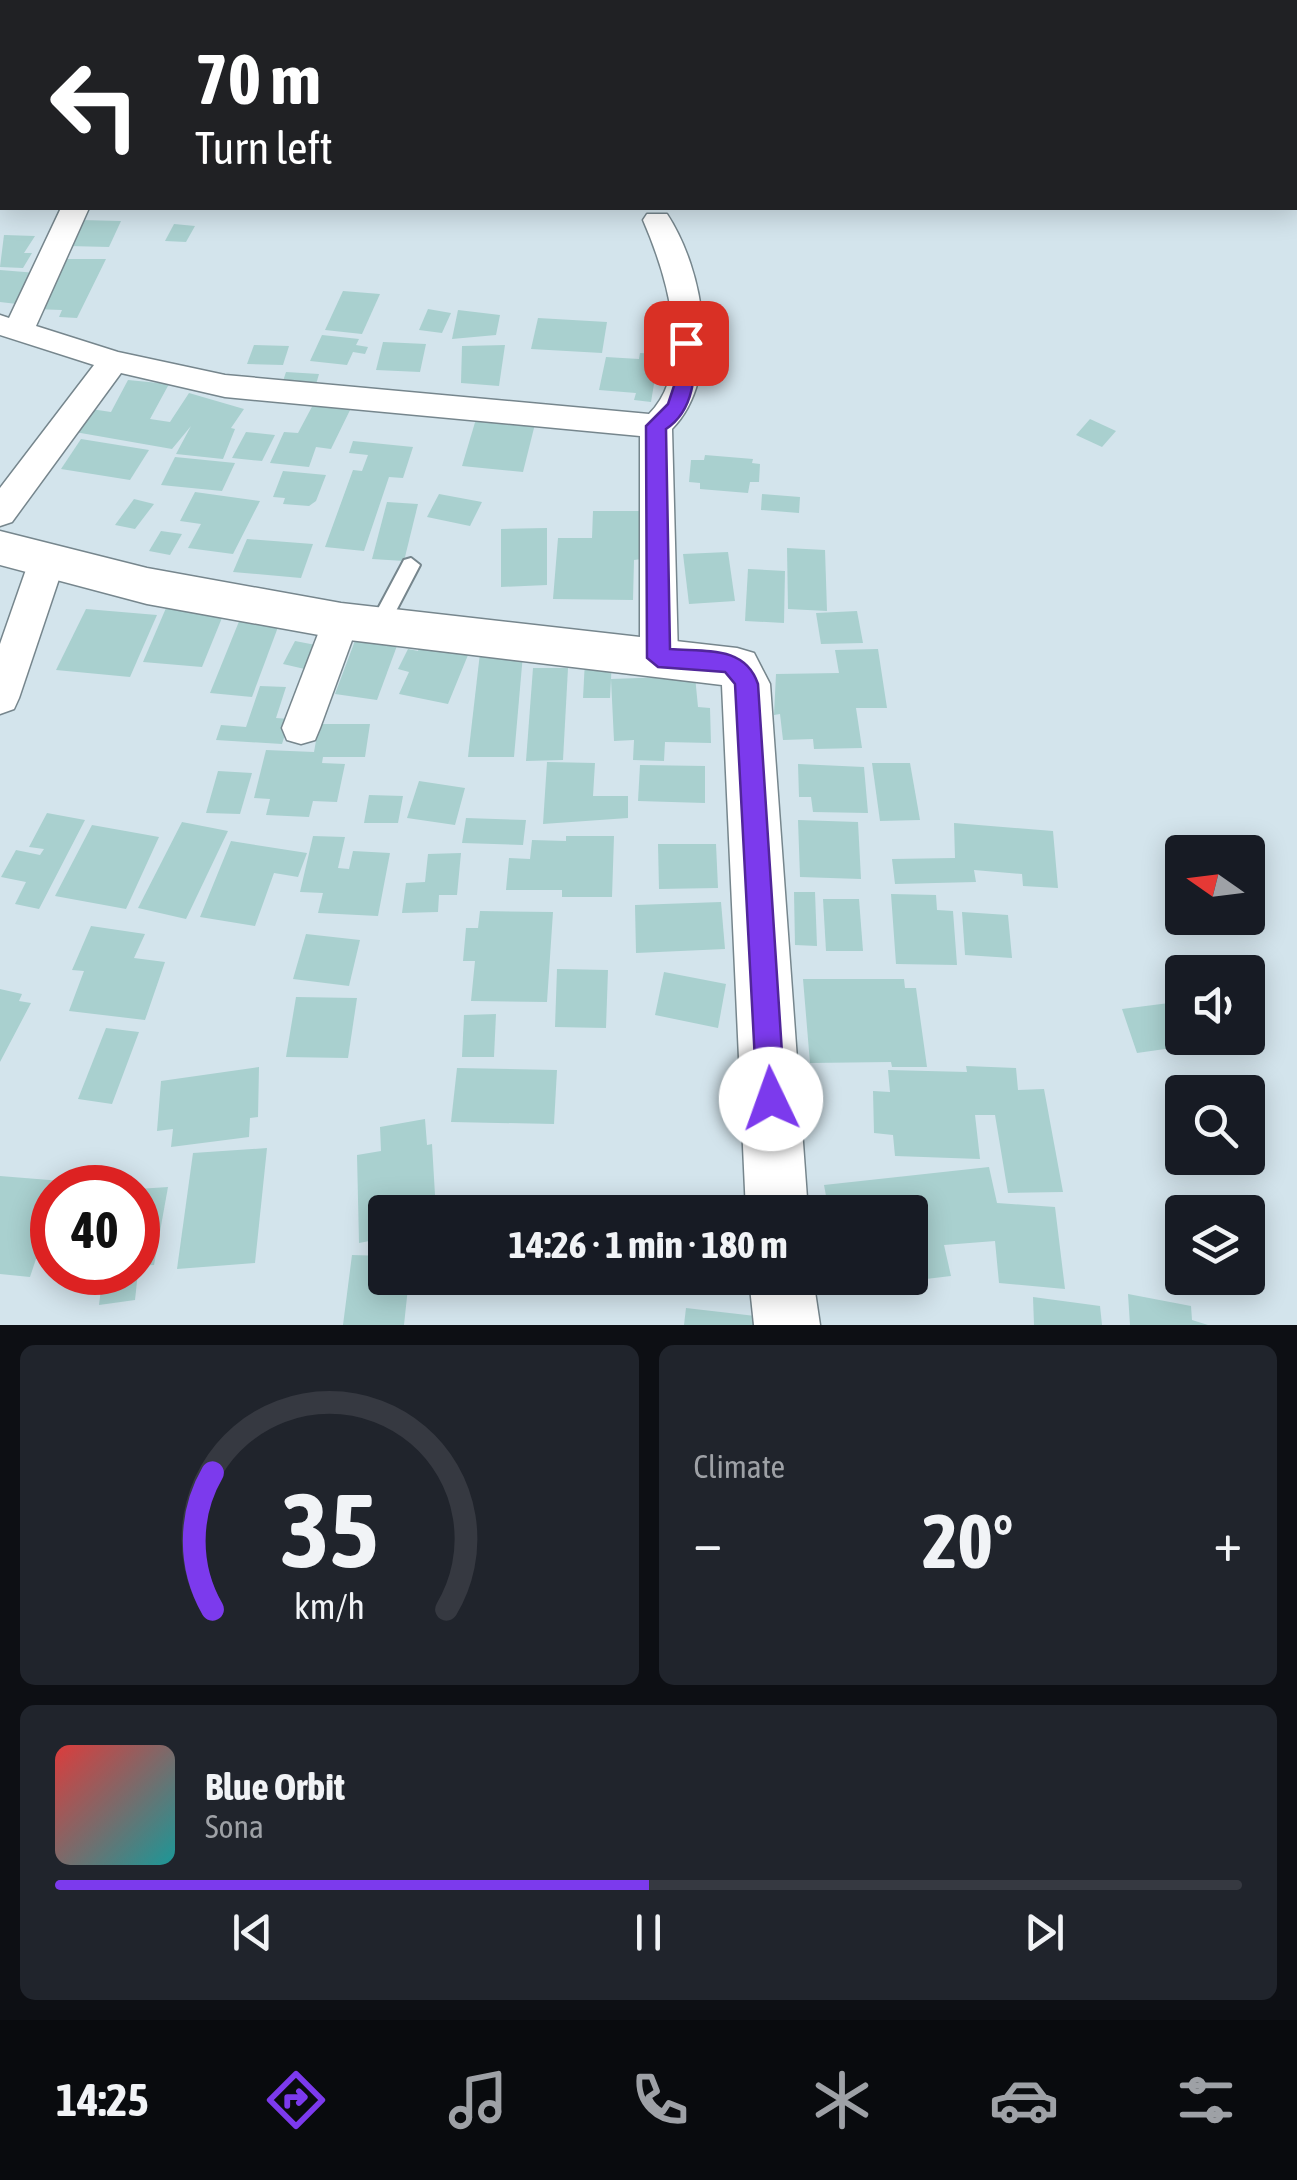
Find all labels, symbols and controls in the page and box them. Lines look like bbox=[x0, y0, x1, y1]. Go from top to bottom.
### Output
text: 70 m bbox=[195, 39, 321, 119]
icon: left bbox=[30, 40, 160, 170]
text: Turn left bbox=[195, 122, 333, 174]
pin bbox=[644, 301, 729, 386]
icon: arrive bbox=[659, 316, 714, 371]
north arrow bbox=[1165, 835, 1265, 935]
map controls bbox=[1165, 835, 1265, 1295]
button: sound bbox=[1165, 955, 1265, 1055]
position arrow bbox=[719, 1047, 823, 1151]
button: search bbox=[1165, 1075, 1265, 1175]
speed limit sign: 40 bbox=[30, 1165, 160, 1295]
button: layers bbox=[1165, 1195, 1265, 1295]
text: 14:26 · 1 min · 180 m bbox=[508, 1223, 788, 1266]
text: Climate bbox=[694, 1448, 785, 1485]
text: 35 bbox=[280, 1470, 378, 1589]
text: 20° bbox=[922, 1498, 1013, 1584]
text: − bbox=[694, 1510, 722, 1573]
text: + bbox=[1213, 1510, 1242, 1573]
text: km/h bbox=[294, 1586, 365, 1627]
text: Blue Orbit bbox=[205, 1765, 345, 1808]
text: Sona bbox=[205, 1808, 264, 1845]
icon: previous bbox=[225, 1905, 280, 1960]
icon: pause bbox=[621, 1905, 676, 1960]
icon: next bbox=[1017, 1905, 1072, 1960]
icon: directions bbox=[261, 2065, 331, 2135]
icon: music bbox=[443, 2065, 513, 2135]
icon: phone bbox=[625, 2065, 695, 2135]
icon: climate bbox=[807, 2065, 877, 2135]
icon: car bbox=[989, 2065, 1059, 2135]
icon: filters bbox=[1171, 2065, 1241, 2135]
text: 14:25 bbox=[56, 2074, 149, 2126]

